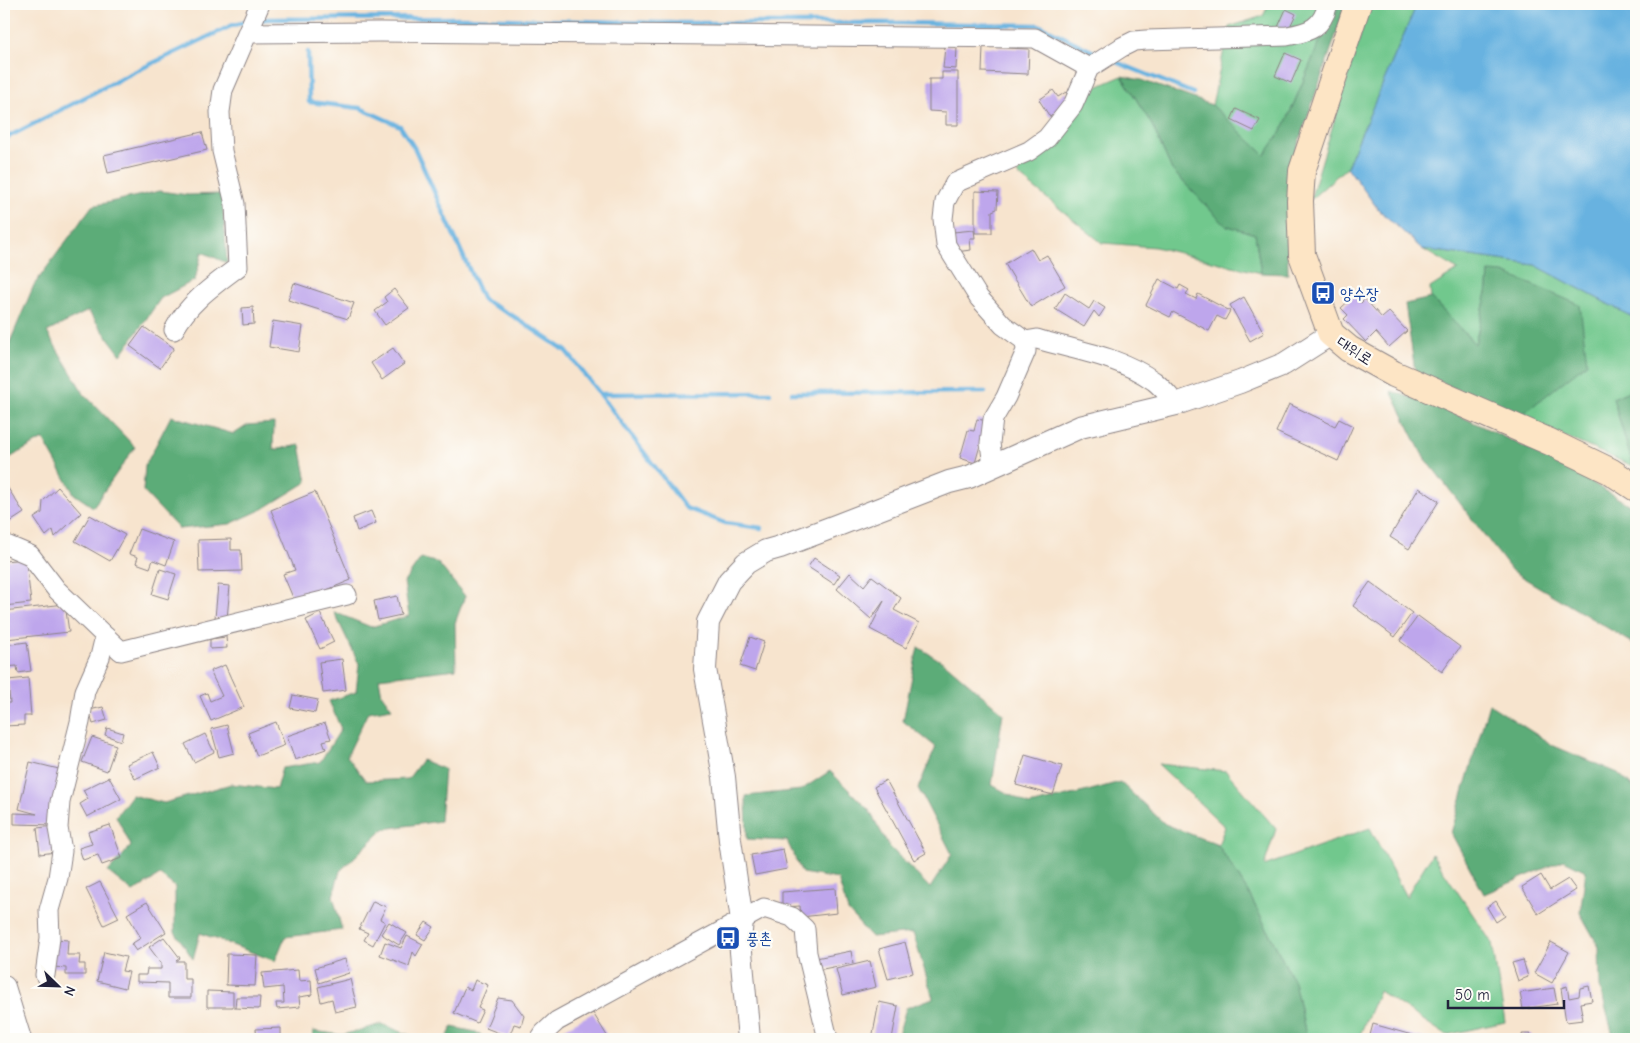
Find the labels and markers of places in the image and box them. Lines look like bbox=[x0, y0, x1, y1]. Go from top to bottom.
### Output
bus stop icon: 양수장 bbox=[1310, 280, 1336, 306]
place label: 양수장 bbox=[1340, 285, 1379, 303]
bus stop icon: 풍촌 bbox=[715, 925, 741, 951]
place label: 풍촌 bbox=[746, 930, 772, 948]

